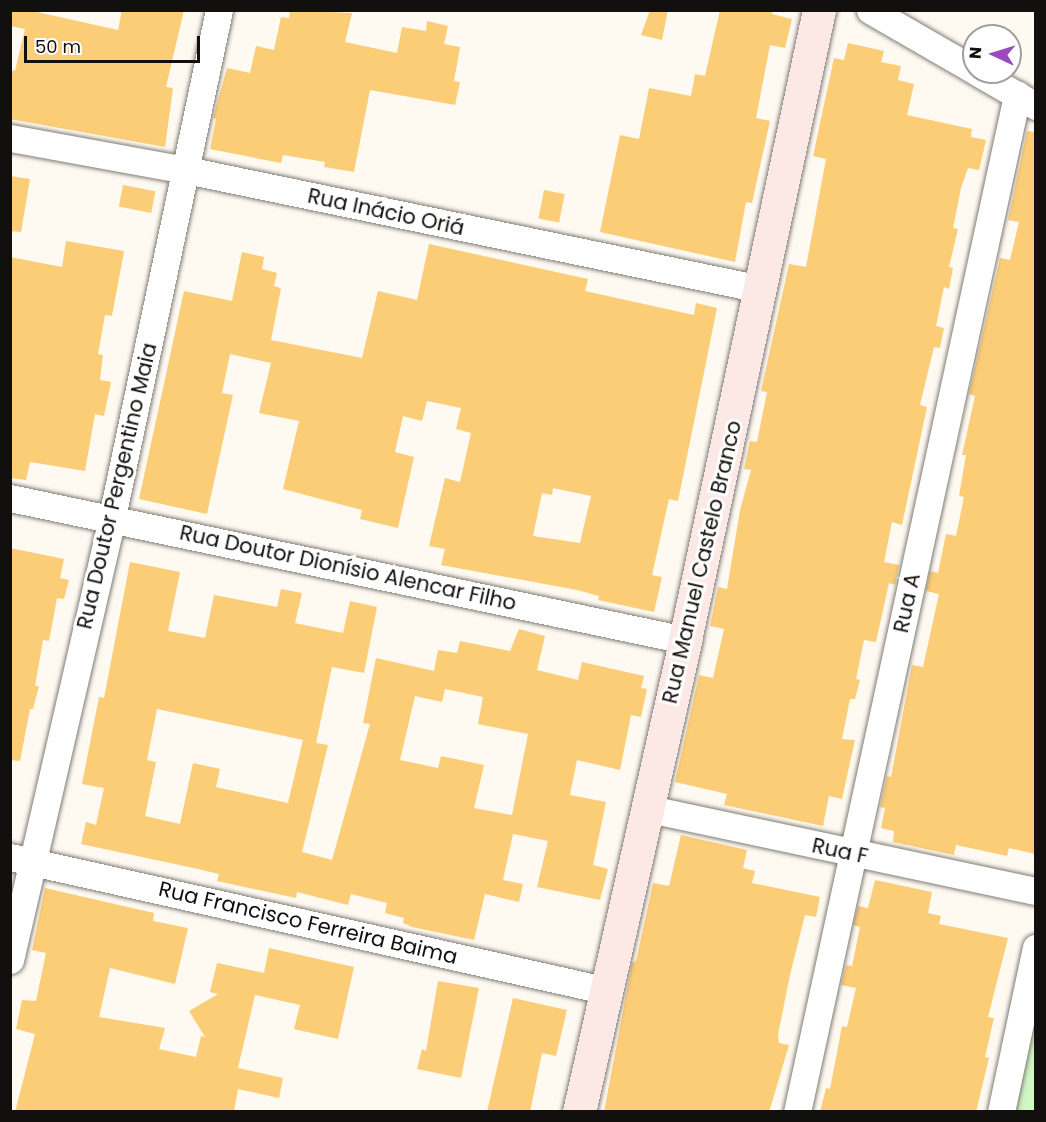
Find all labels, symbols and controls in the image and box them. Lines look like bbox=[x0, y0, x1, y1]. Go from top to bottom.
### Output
scale bar bbox=[27, 24, 202, 62]
north arrow bbox=[962, 24, 1022, 84]
text: 50 m bbox=[35, 34, 81, 59]
text: N bbox=[964, 46, 987, 60]
street label: Rua Inácio Oriá bbox=[305, 183, 467, 241]
street label: Rua Doutor Pergentino Maia bbox=[72, 340, 162, 632]
street label: Rua Manuel Castelo Branco bbox=[657, 418, 747, 706]
street label: Rua Doutor Dionísio Alencar Filho bbox=[177, 520, 519, 616]
street label: Rua A bbox=[888, 571, 926, 635]
street label: Rua F bbox=[810, 833, 870, 869]
street label: Rua Francisco Ferreira Baima bbox=[156, 876, 460, 970]

